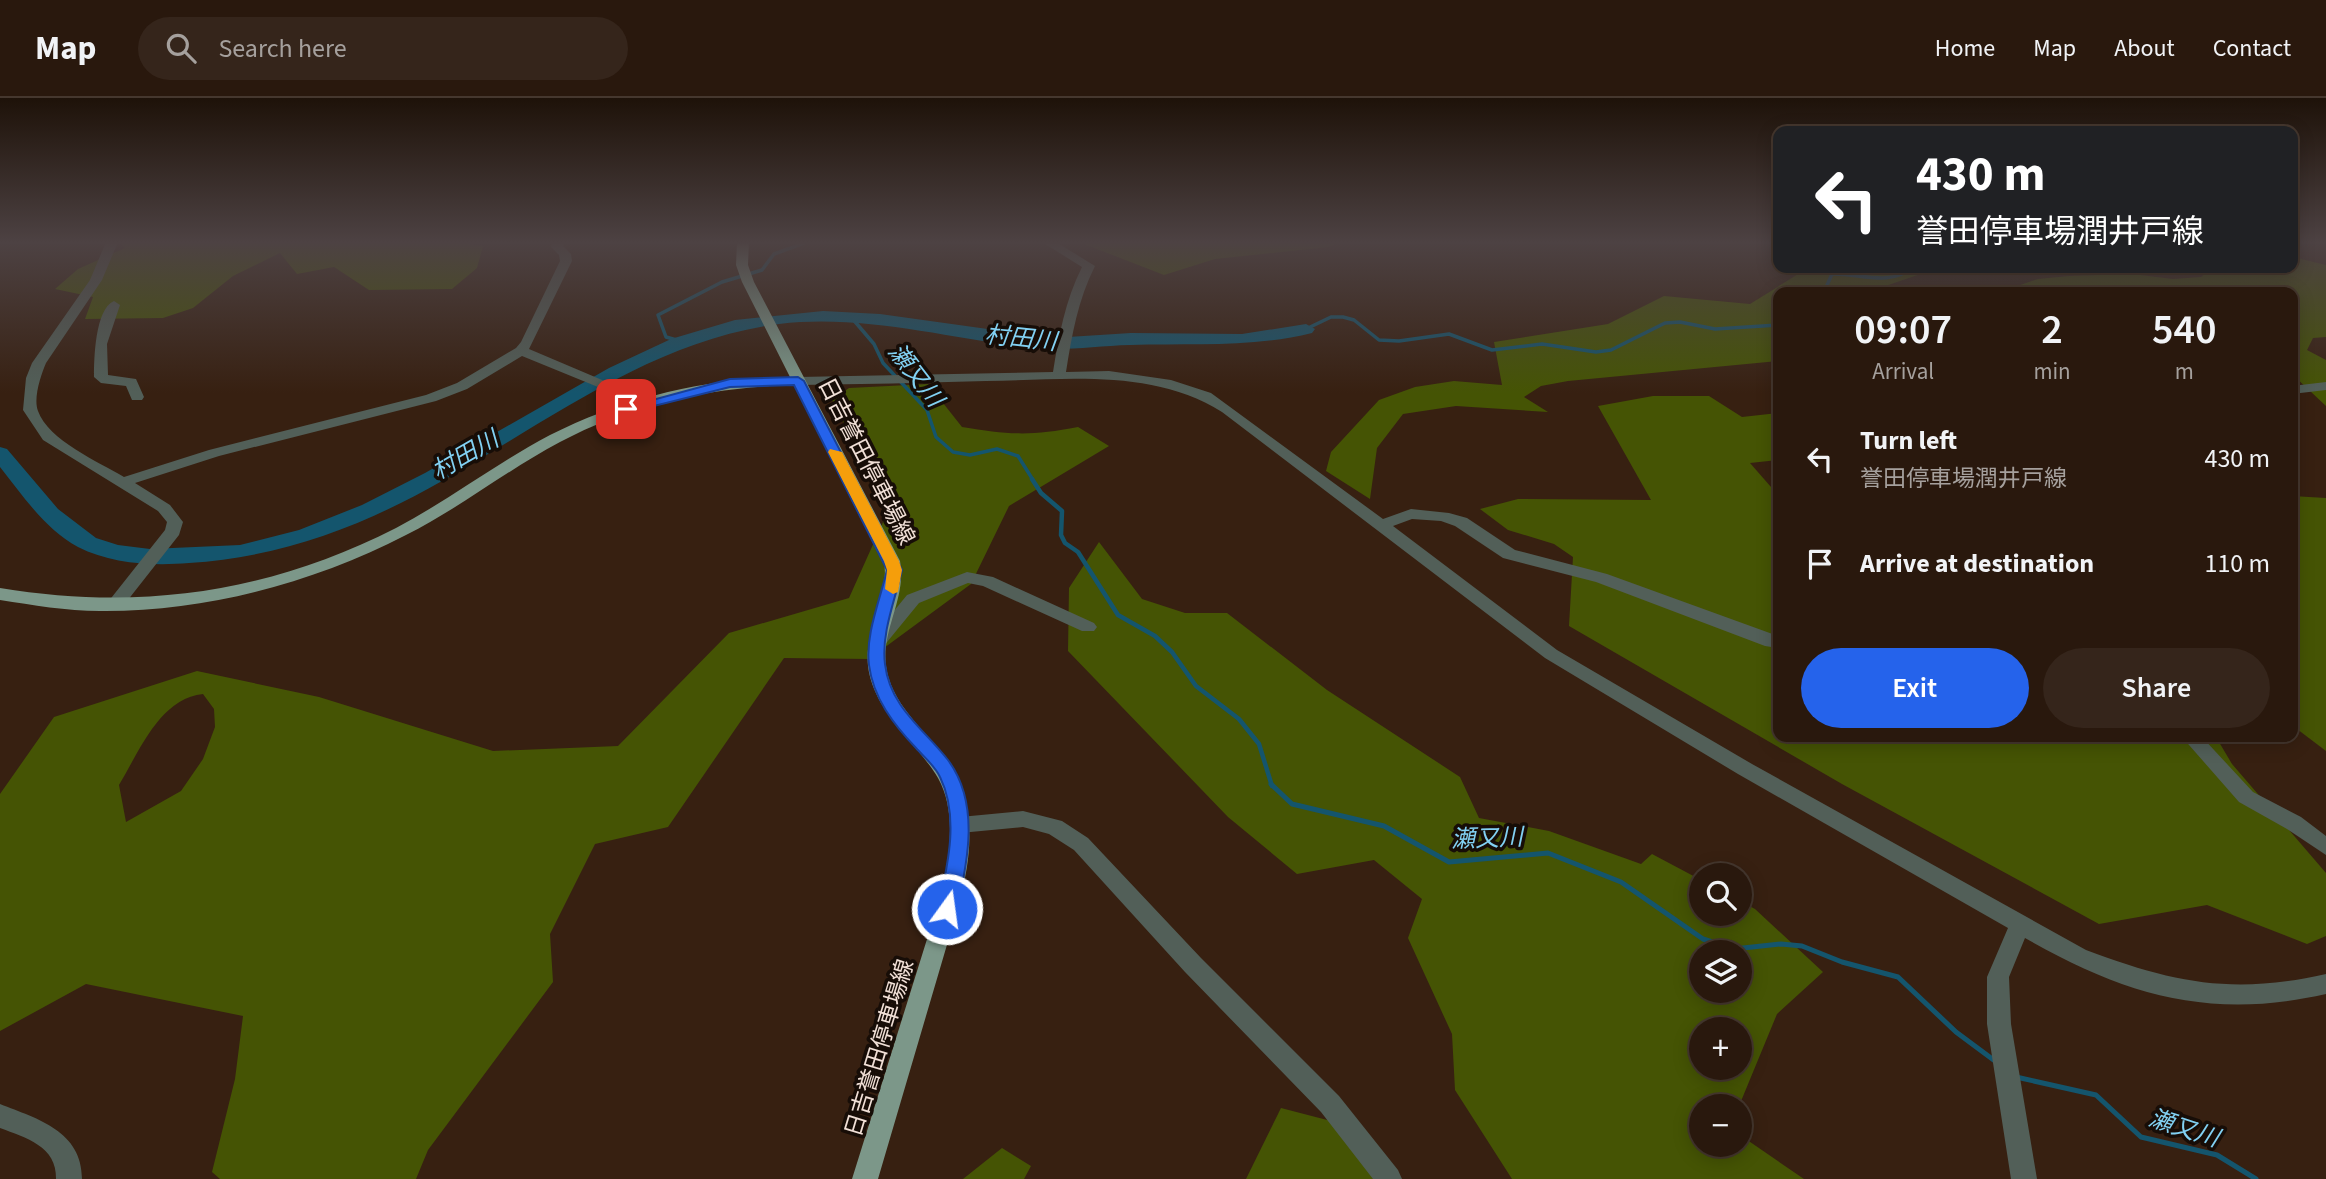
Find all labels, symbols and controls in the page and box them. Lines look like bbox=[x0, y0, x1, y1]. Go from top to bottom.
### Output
search box bbox=[138, 17, 628, 80]
text: Map bbox=[35, 25, 96, 72]
icon: search bbox=[162, 29, 200, 67]
text: Search here bbox=[218, 30, 347, 67]
text: Home bbox=[1935, 31, 1995, 66]
text: Map bbox=[2033, 31, 2076, 66]
text: About bbox=[2114, 31, 2175, 66]
text: Contact bbox=[2213, 31, 2291, 66]
text: 430 m bbox=[1916, 140, 2045, 210]
icon: left bbox=[1801, 154, 1892, 245]
text: 誉田停車場潤井戸線 bbox=[1916, 209, 2204, 255]
text: 09:07 bbox=[1854, 300, 1952, 360]
text: 2 bbox=[2041, 300, 2063, 360]
text: 540 bbox=[2152, 300, 2217, 360]
water label: 村田川 bbox=[983, 317, 1062, 360]
water label: 瀬又川 bbox=[880, 336, 953, 417]
text: Arrival bbox=[1872, 355, 1934, 388]
text: min bbox=[2033, 355, 2071, 388]
text: m bbox=[2175, 355, 2194, 388]
street label: 日吉誉田停車場線 bbox=[810, 372, 923, 551]
pin bbox=[596, 379, 656, 439]
icon: arrive bbox=[607, 390, 645, 428]
water label: 村田川 bbox=[425, 421, 508, 489]
text: Turn left bbox=[1860, 422, 1957, 459]
icon: left bbox=[1801, 440, 1839, 478]
text: 430 m bbox=[2204, 440, 2270, 477]
text: 誉田停車場潤井戸線 bbox=[1860, 462, 2067, 495]
icon: arrive bbox=[1801, 545, 1839, 583]
text: Arrive at destination bbox=[1860, 545, 2094, 582]
text: 110 m bbox=[2204, 545, 2270, 582]
button: Exit bbox=[1801, 648, 2029, 728]
button: Share bbox=[2043, 648, 2270, 728]
water label: 瀬又川 bbox=[1450, 820, 1527, 857]
map controls bbox=[1689, 863, 1752, 1157]
button: search bbox=[1689, 863, 1752, 926]
position arrow bbox=[910, 872, 984, 946]
button: layers bbox=[1689, 940, 1752, 1003]
street label: 日吉誉田停車場線 bbox=[837, 955, 922, 1141]
button: + bbox=[1689, 1017, 1752, 1080]
button: − bbox=[1689, 1094, 1752, 1157]
water label: 瀬又川 bbox=[2144, 1101, 2226, 1157]

